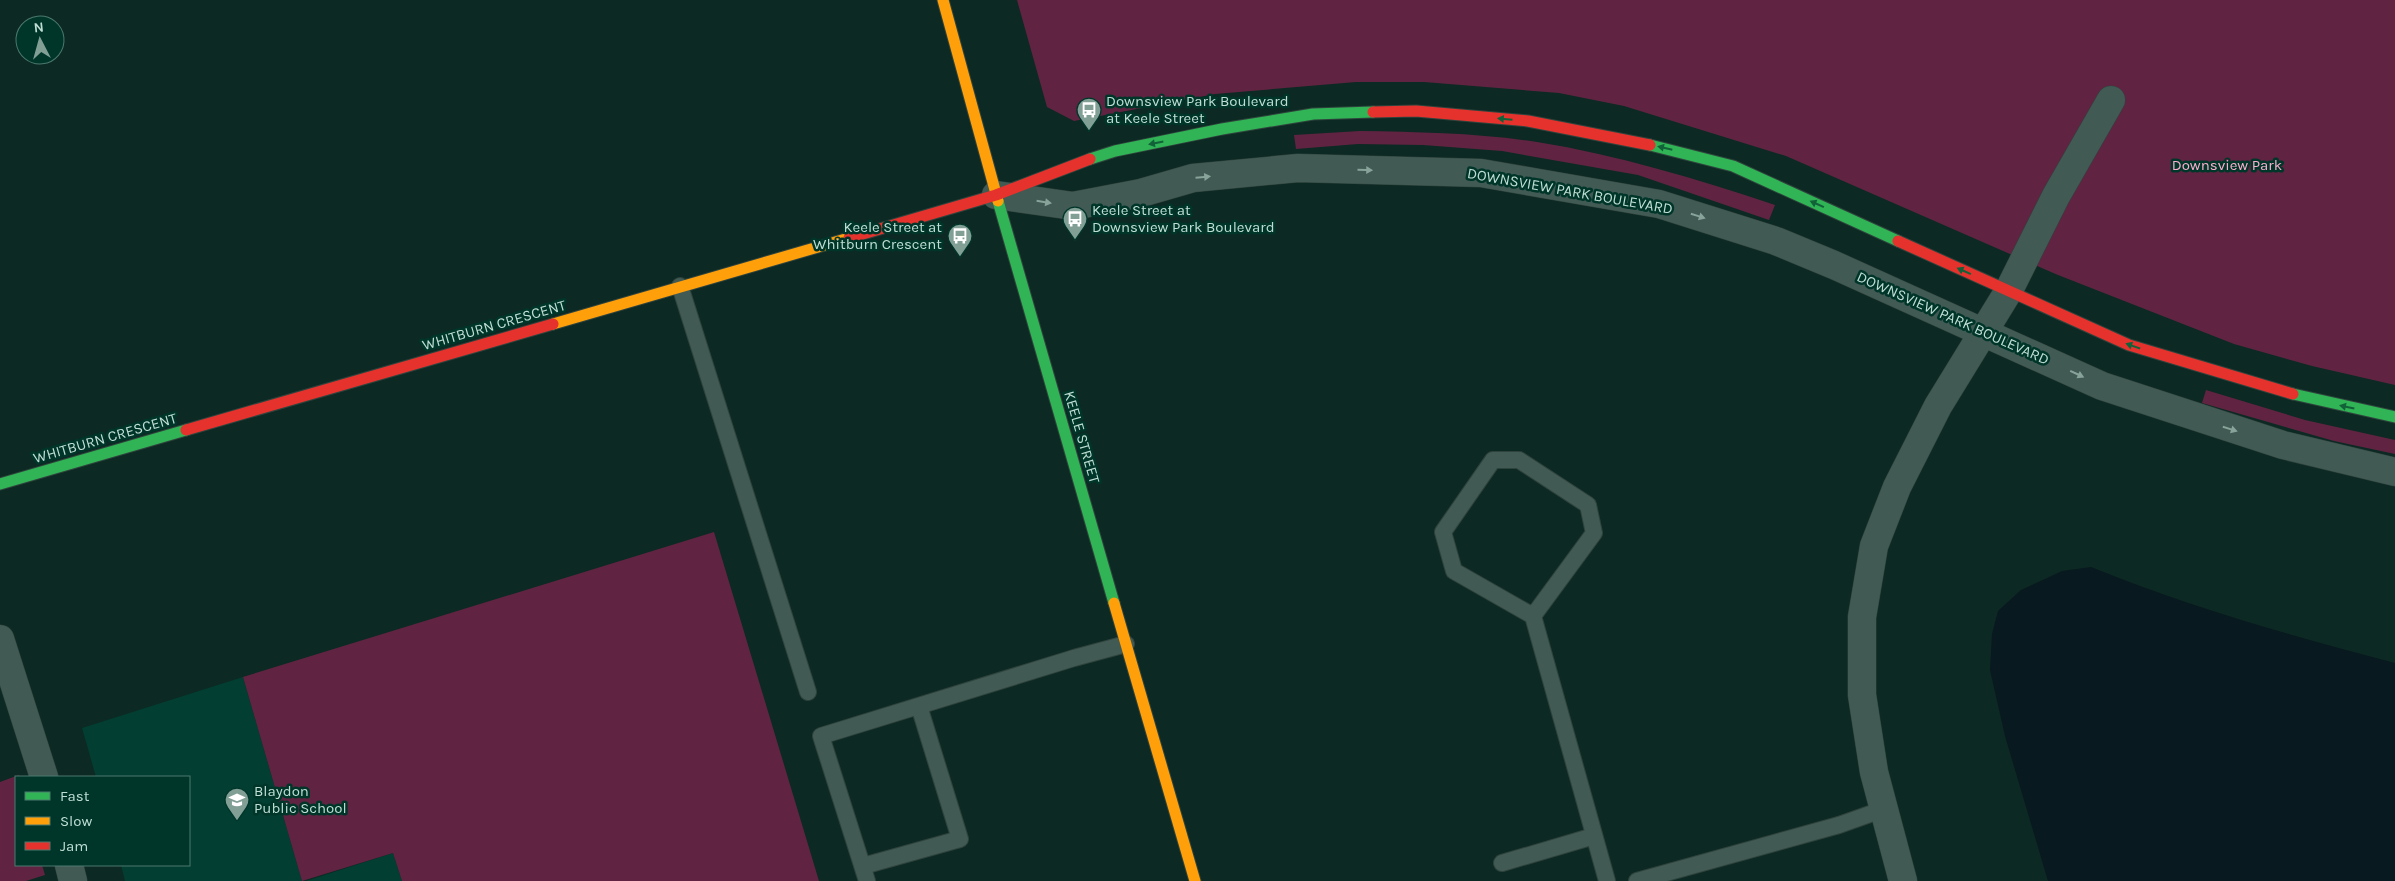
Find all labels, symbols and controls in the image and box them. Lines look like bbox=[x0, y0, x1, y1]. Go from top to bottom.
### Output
north arrow bbox=[15, 15, 65, 65]
text: N bbox=[33, 19, 45, 37]
place label: Downsview Park Boulevard at Keele Street bbox=[1106, 92, 1289, 127]
bus stop icon: Downsview Park Boulevard at Keele Street bbox=[1076, 97, 1102, 131]
one-way arrow bbox=[1497, 115, 1513, 123]
one-way arrow bbox=[1149, 139, 1164, 147]
one-way arrow bbox=[1657, 144, 1672, 152]
park label: Downsview Park bbox=[2172, 156, 2282, 174]
street label: DOWNSVIEW PARK BOULEVARD bbox=[1466, 164, 1674, 218]
one-way arrow bbox=[1357, 166, 1373, 174]
one-way arrow bbox=[1195, 173, 1211, 181]
one-way arrow bbox=[1037, 198, 1053, 206]
one-way arrow bbox=[1810, 200, 1824, 208]
place label: Keele Street at Downsview Park Boulevard bbox=[1092, 201, 1275, 236]
bus stop icon: Keele Street at Downsview Park Boulevard bbox=[1062, 206, 1088, 240]
one-way arrow bbox=[1691, 213, 1706, 221]
place label: Keele Street at Whitburn Crescent bbox=[813, 218, 942, 253]
bus stop icon: Keele Street at Whitburn Crescent bbox=[947, 223, 973, 257]
street label: DOWNSVIEW PARK BOULEVARD bbox=[1854, 267, 2052, 369]
one-way arrow bbox=[1957, 267, 1972, 276]
street label: WHITBURN CRESCENT bbox=[420, 296, 568, 354]
one-way arrow bbox=[2125, 342, 2140, 349]
one-way arrow bbox=[2070, 371, 2084, 379]
street label: KEELE STREET bbox=[1060, 389, 1104, 486]
one-way arrow bbox=[2339, 402, 2355, 410]
street label: WHITBURN CRESCENT bbox=[31, 409, 179, 467]
one-way arrow bbox=[2223, 425, 2238, 433]
legend bbox=[15, 776, 190, 866]
place label: Blaydon Public School bbox=[254, 782, 347, 817]
text: Fast bbox=[60, 787, 90, 805]
school or university icon: Blaydon Public School bbox=[224, 787, 250, 821]
text: Slow bbox=[60, 812, 92, 830]
text: Jam bbox=[60, 837, 88, 855]

